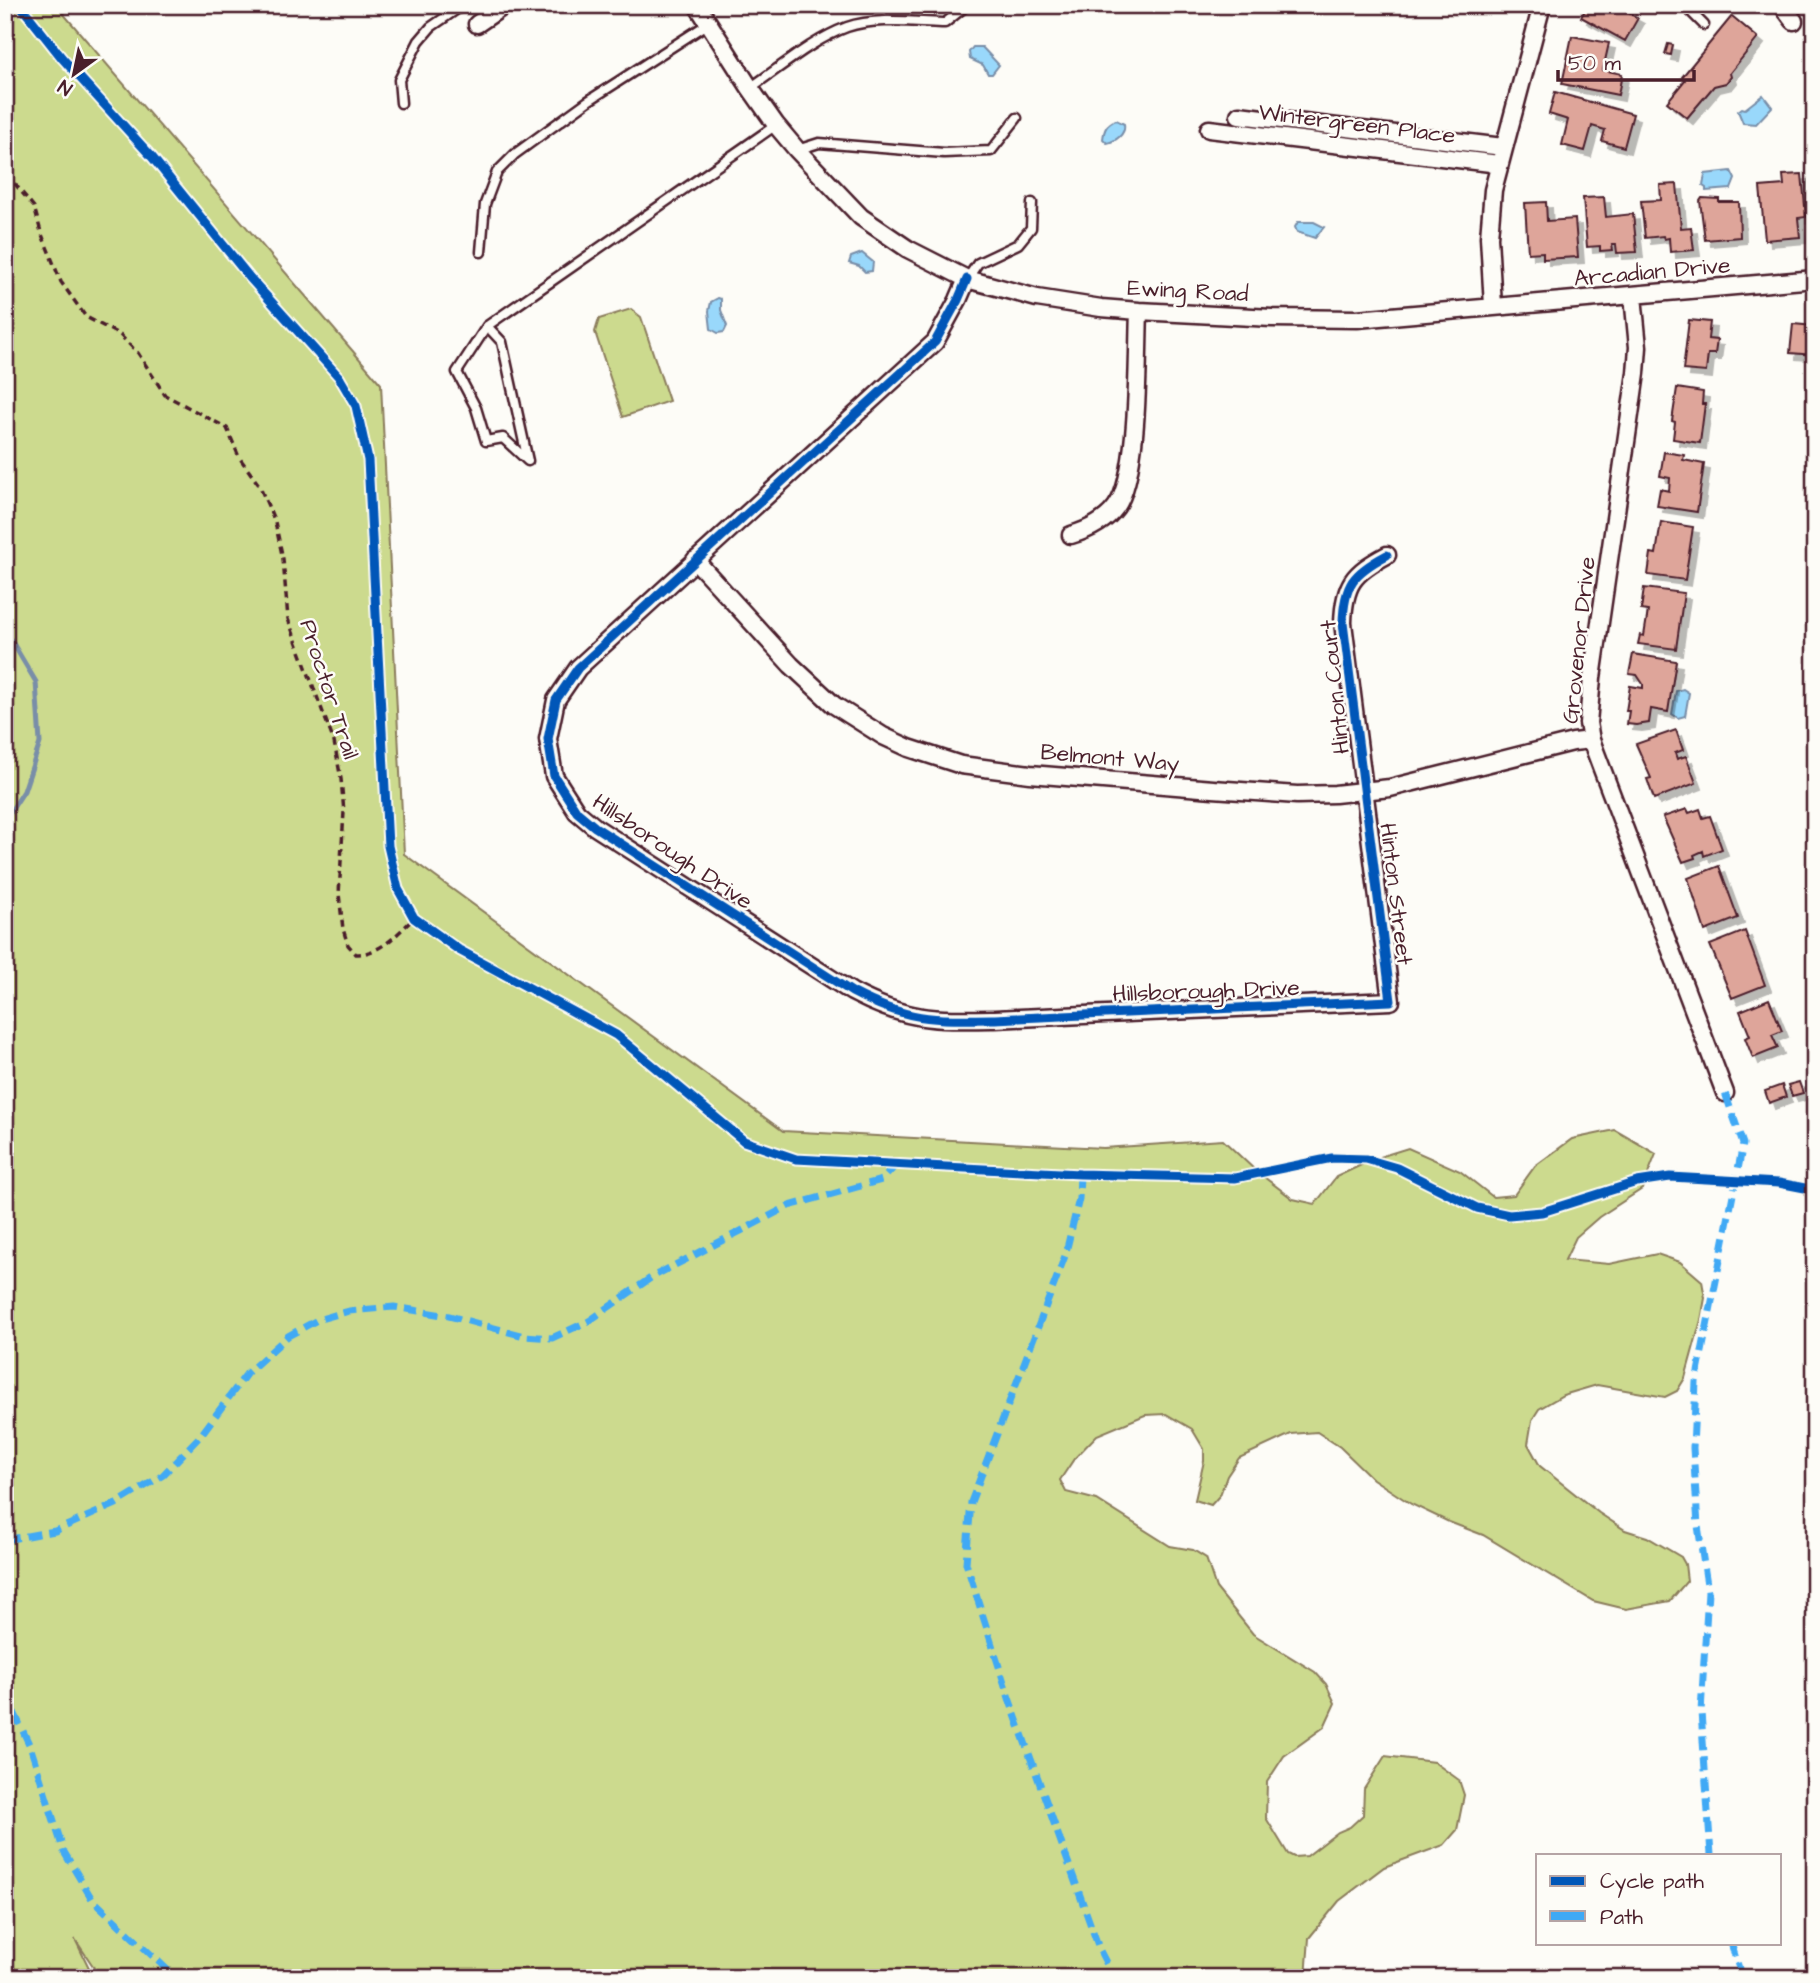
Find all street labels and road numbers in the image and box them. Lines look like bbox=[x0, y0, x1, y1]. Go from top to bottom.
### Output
street label: Wintergreen Place bbox=[1256, 96, 1457, 153]
street label: Arcadian Drive bbox=[1573, 249, 1732, 295]
street label: Ewing Road bbox=[1127, 272, 1249, 311]
street label: Grovenor Drive bbox=[1554, 555, 1604, 725]
street label: Proctor Trail bbox=[291, 616, 367, 763]
street label: Hinton Court bbox=[1312, 618, 1358, 756]
street label: Belmont Way bbox=[1039, 736, 1181, 781]
street label: Hillsborough Drive bbox=[585, 786, 759, 918]
street label: Hinton Street bbox=[1371, 821, 1421, 968]
street label: Hillsborough Drive bbox=[1112, 972, 1300, 1011]

